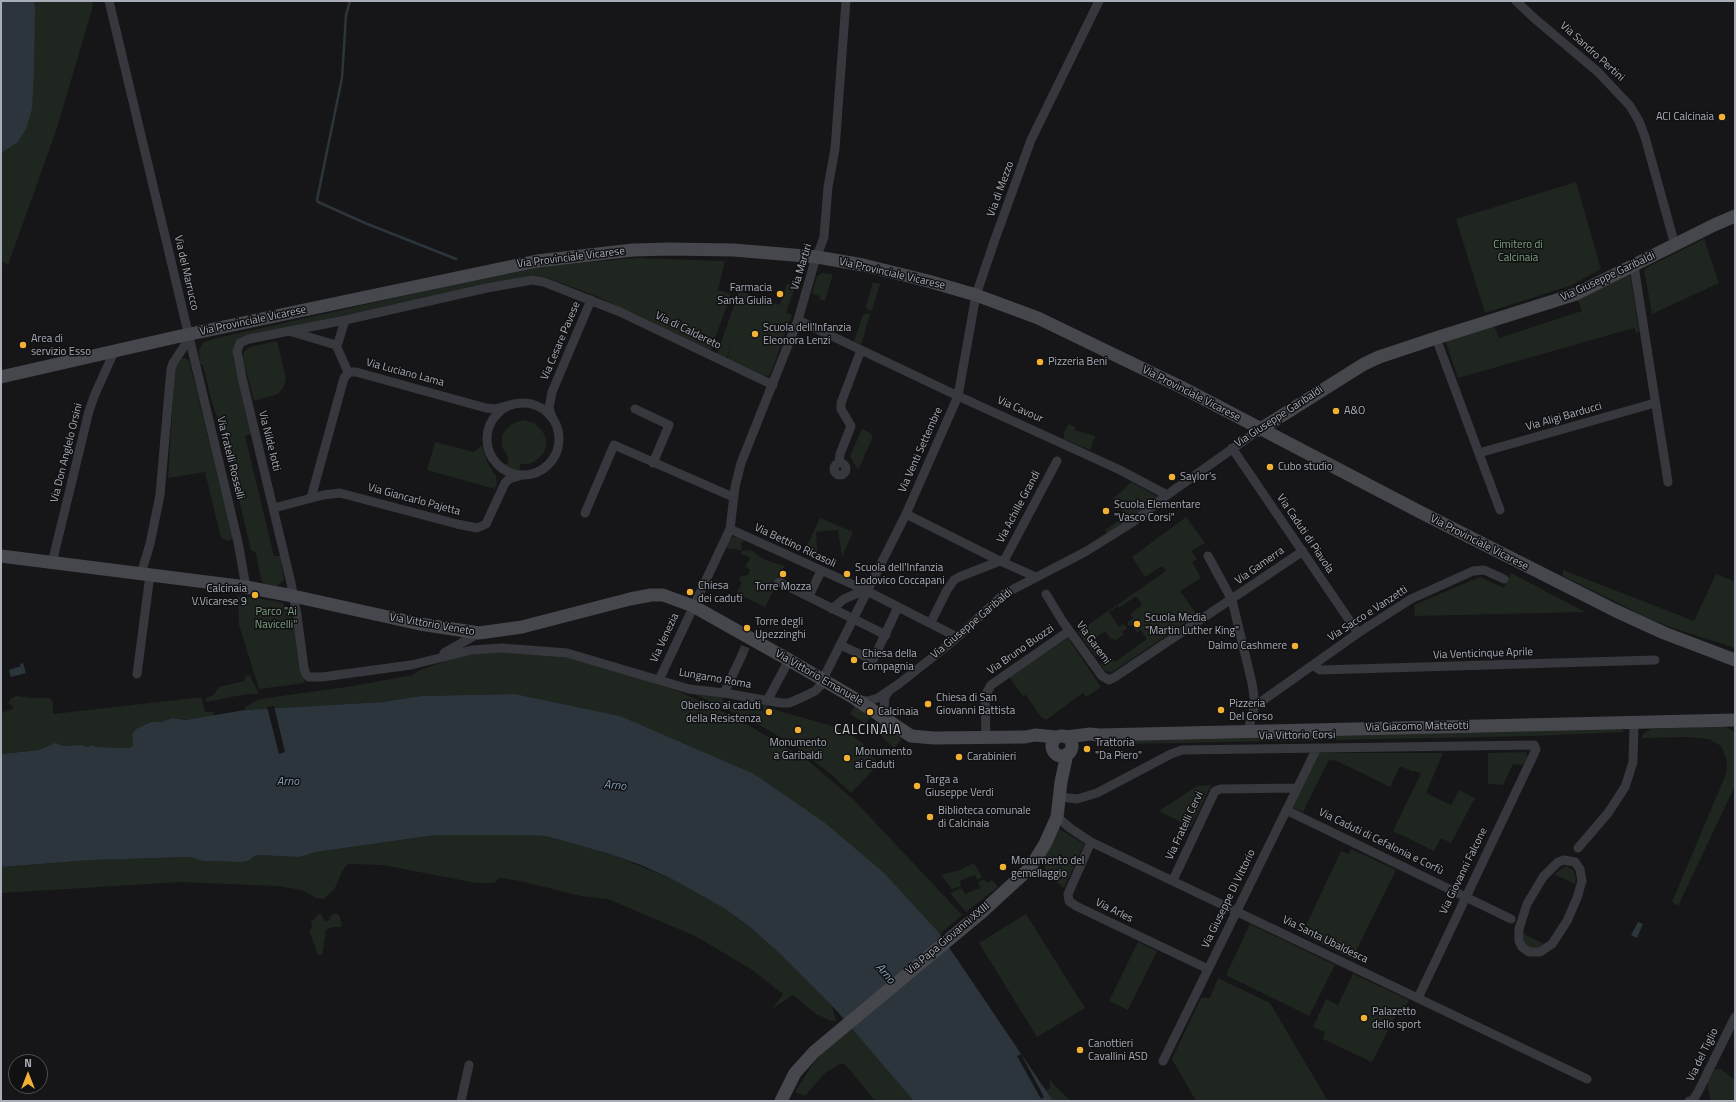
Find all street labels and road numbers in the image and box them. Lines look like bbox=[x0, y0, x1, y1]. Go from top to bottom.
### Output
street label: Via Sandro Pertini bbox=[1557, 20, 1627, 84]
street label: Via di Mezzo bbox=[985, 160, 1017, 218]
street label: Via del Marrucco bbox=[171, 234, 201, 312]
street label: Via Martiri bbox=[789, 242, 815, 292]
street label: Via Provinciale Vicarese bbox=[516, 245, 626, 271]
street label: Via Giuseppe Garibaldi bbox=[1559, 249, 1657, 305]
street label: Via Provinciale Vicarese bbox=[838, 255, 946, 293]
street label: Via Cesare Pavese bbox=[539, 300, 583, 382]
street label: Via Provinciale Vicarese bbox=[199, 303, 307, 339]
street label: Via di Caldereto bbox=[653, 309, 723, 353]
street label: Via Luciano Lama bbox=[365, 356, 445, 390]
street label: Via Provinciale Vicarese bbox=[1140, 363, 1242, 425]
street label: Via Giuseppe Garibaldi bbox=[1232, 384, 1326, 450]
street label: Via Cavour bbox=[995, 394, 1045, 426]
street label: Via Aligi Barducci bbox=[1525, 400, 1603, 434]
street label: Via Don Anglelo Orsini bbox=[48, 402, 86, 504]
street label: Via Venti Settembre bbox=[896, 405, 946, 495]
street label: Via Nilde Iotti bbox=[255, 410, 283, 472]
street label: Via fratelli Rosselli bbox=[213, 415, 247, 501]
street label: Via Achille Grandi bbox=[994, 469, 1044, 545]
street label: Via Giancarlo Pajetta bbox=[366, 481, 462, 519]
street label: Via Caduti di Piavola bbox=[1274, 492, 1336, 576]
street label: Via Provinciale Vicarese bbox=[1428, 512, 1530, 574]
street label: Via Bettino Ricasoli bbox=[752, 521, 838, 571]
street label: Via Gamerra bbox=[1233, 544, 1287, 588]
street label: Via Sacco e Vanzetti bbox=[1326, 583, 1410, 645]
street label: Via Giuseppe Garibaldi bbox=[928, 586, 1016, 662]
street label: Via Vittorio Veneto bbox=[388, 611, 476, 639]
street label: Via Venezia bbox=[648, 611, 682, 665]
street label: Via Garemi bbox=[1073, 619, 1113, 667]
street label: Via Bruno Buozzi bbox=[985, 622, 1057, 678]
street label: Via Venticinque Aprile bbox=[1433, 646, 1533, 662]
street label: Via Vittorio Emanuele bbox=[773, 647, 865, 709]
street label: Lungarno Roma bbox=[678, 666, 752, 692]
street label: Via Giacomo Matteotti bbox=[1365, 719, 1469, 735]
street label: Via Vittorio Corsi bbox=[1259, 729, 1335, 743]
street label: Via Fratelli Cervi bbox=[1163, 790, 1207, 862]
street label: Via Caduti di Cefalonia e Corfù bbox=[1316, 806, 1446, 878]
street label: Via Giovanni Falcone bbox=[1437, 826, 1491, 916]
street label: Via Giuseppe Di Vittorio bbox=[1199, 847, 1259, 951]
street label: Via Arles bbox=[1093, 896, 1135, 926]
street label: Via Papa Giovanni XXIII bbox=[904, 900, 992, 978]
street label: Via Santa Ubaldesca bbox=[1280, 914, 1370, 966]
street label: Via del Tiglio bbox=[1684, 1026, 1722, 1084]

